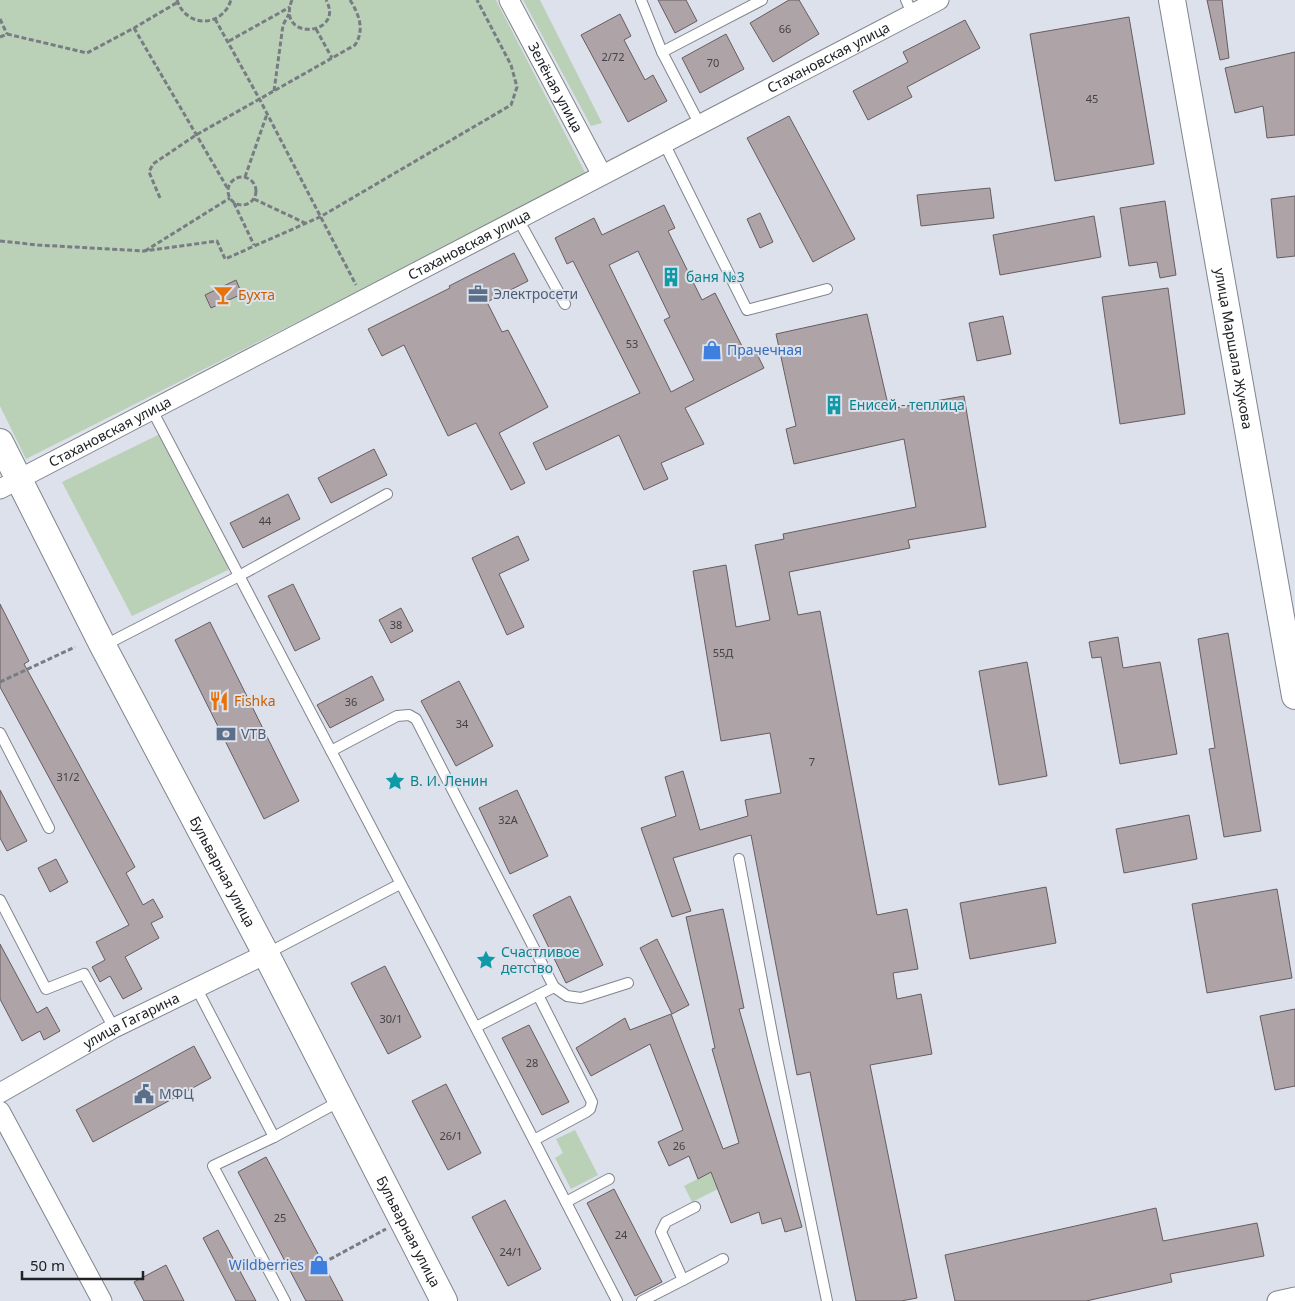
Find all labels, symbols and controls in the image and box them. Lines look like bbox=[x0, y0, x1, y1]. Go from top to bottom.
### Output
street label: Стахановская улица bbox=[764, 17, 893, 97]
house number: 66 bbox=[779, 21, 791, 36]
street label: Зелёная улица bbox=[524, 39, 588, 136]
house number: 2/72 bbox=[602, 49, 624, 64]
house number: 70 bbox=[707, 55, 719, 70]
house number: 45 bbox=[1086, 91, 1098, 106]
street label: Стахановская улица bbox=[404, 204, 534, 284]
building icon: баня №3 bbox=[660, 266, 682, 288]
street label: улица Маршала Жукова bbox=[1211, 266, 1258, 431]
place label: баня №3 bbox=[686, 267, 745, 286]
office icon: Электросети bbox=[467, 283, 489, 305]
bar icon: Бухта bbox=[212, 284, 234, 306]
place label: Электросети bbox=[493, 284, 578, 303]
place label: Бухта bbox=[238, 285, 275, 304]
house number: 53 bbox=[626, 336, 638, 351]
shop icon: Прачечная bbox=[701, 339, 723, 361]
place label: Прачечная bbox=[727, 340, 802, 359]
street label: Стахановская улица bbox=[45, 391, 174, 471]
building icon: Енисей - теплица bbox=[823, 394, 845, 416]
place label: Енисей - теплица bbox=[849, 395, 965, 414]
house number: 44 bbox=[259, 513, 272, 528]
house number: 38 bbox=[390, 617, 402, 632]
house number: 55Д bbox=[713, 645, 733, 660]
restaurant icon: Fishka bbox=[208, 690, 230, 712]
place label: Fishka bbox=[234, 691, 276, 710]
house number: 36 bbox=[345, 694, 357, 709]
house number: 34 bbox=[456, 716, 469, 731]
bank icon: VTB bbox=[215, 723, 237, 745]
place label: VTB bbox=[241, 724, 266, 743]
house number: 7 bbox=[809, 754, 815, 769]
house number: 31/2 bbox=[57, 769, 79, 784]
place icon: В. И. Ленин bbox=[384, 770, 406, 792]
place label: В. И. Ленин bbox=[410, 771, 488, 790]
house number: 32А bbox=[498, 812, 519, 827]
street label: Бульварная улица bbox=[186, 813, 260, 930]
place label: Счастливое детство bbox=[501, 942, 580, 977]
place icon: Счастливое детство bbox=[475, 949, 497, 971]
street label: улица Гагарина bbox=[80, 988, 182, 1053]
house number: 30/1 bbox=[380, 1011, 402, 1026]
house number: 28 bbox=[526, 1055, 538, 1070]
public building icon: МФЦ bbox=[133, 1083, 155, 1105]
place label: МФЦ bbox=[159, 1084, 194, 1103]
house number: 26/1 bbox=[440, 1128, 462, 1143]
house number: 26 bbox=[673, 1138, 685, 1153]
street label: Бульварная улица bbox=[372, 1172, 445, 1290]
house number: 25 bbox=[274, 1210, 286, 1225]
house number: 24 bbox=[615, 1227, 628, 1242]
house number: 24/1 bbox=[500, 1244, 522, 1259]
scale bar bbox=[22, 1248, 144, 1280]
shop icon: Wildberries bbox=[308, 1254, 330, 1276]
text: 50 m bbox=[30, 1255, 65, 1275]
place label: Wildberries bbox=[229, 1255, 304, 1274]

